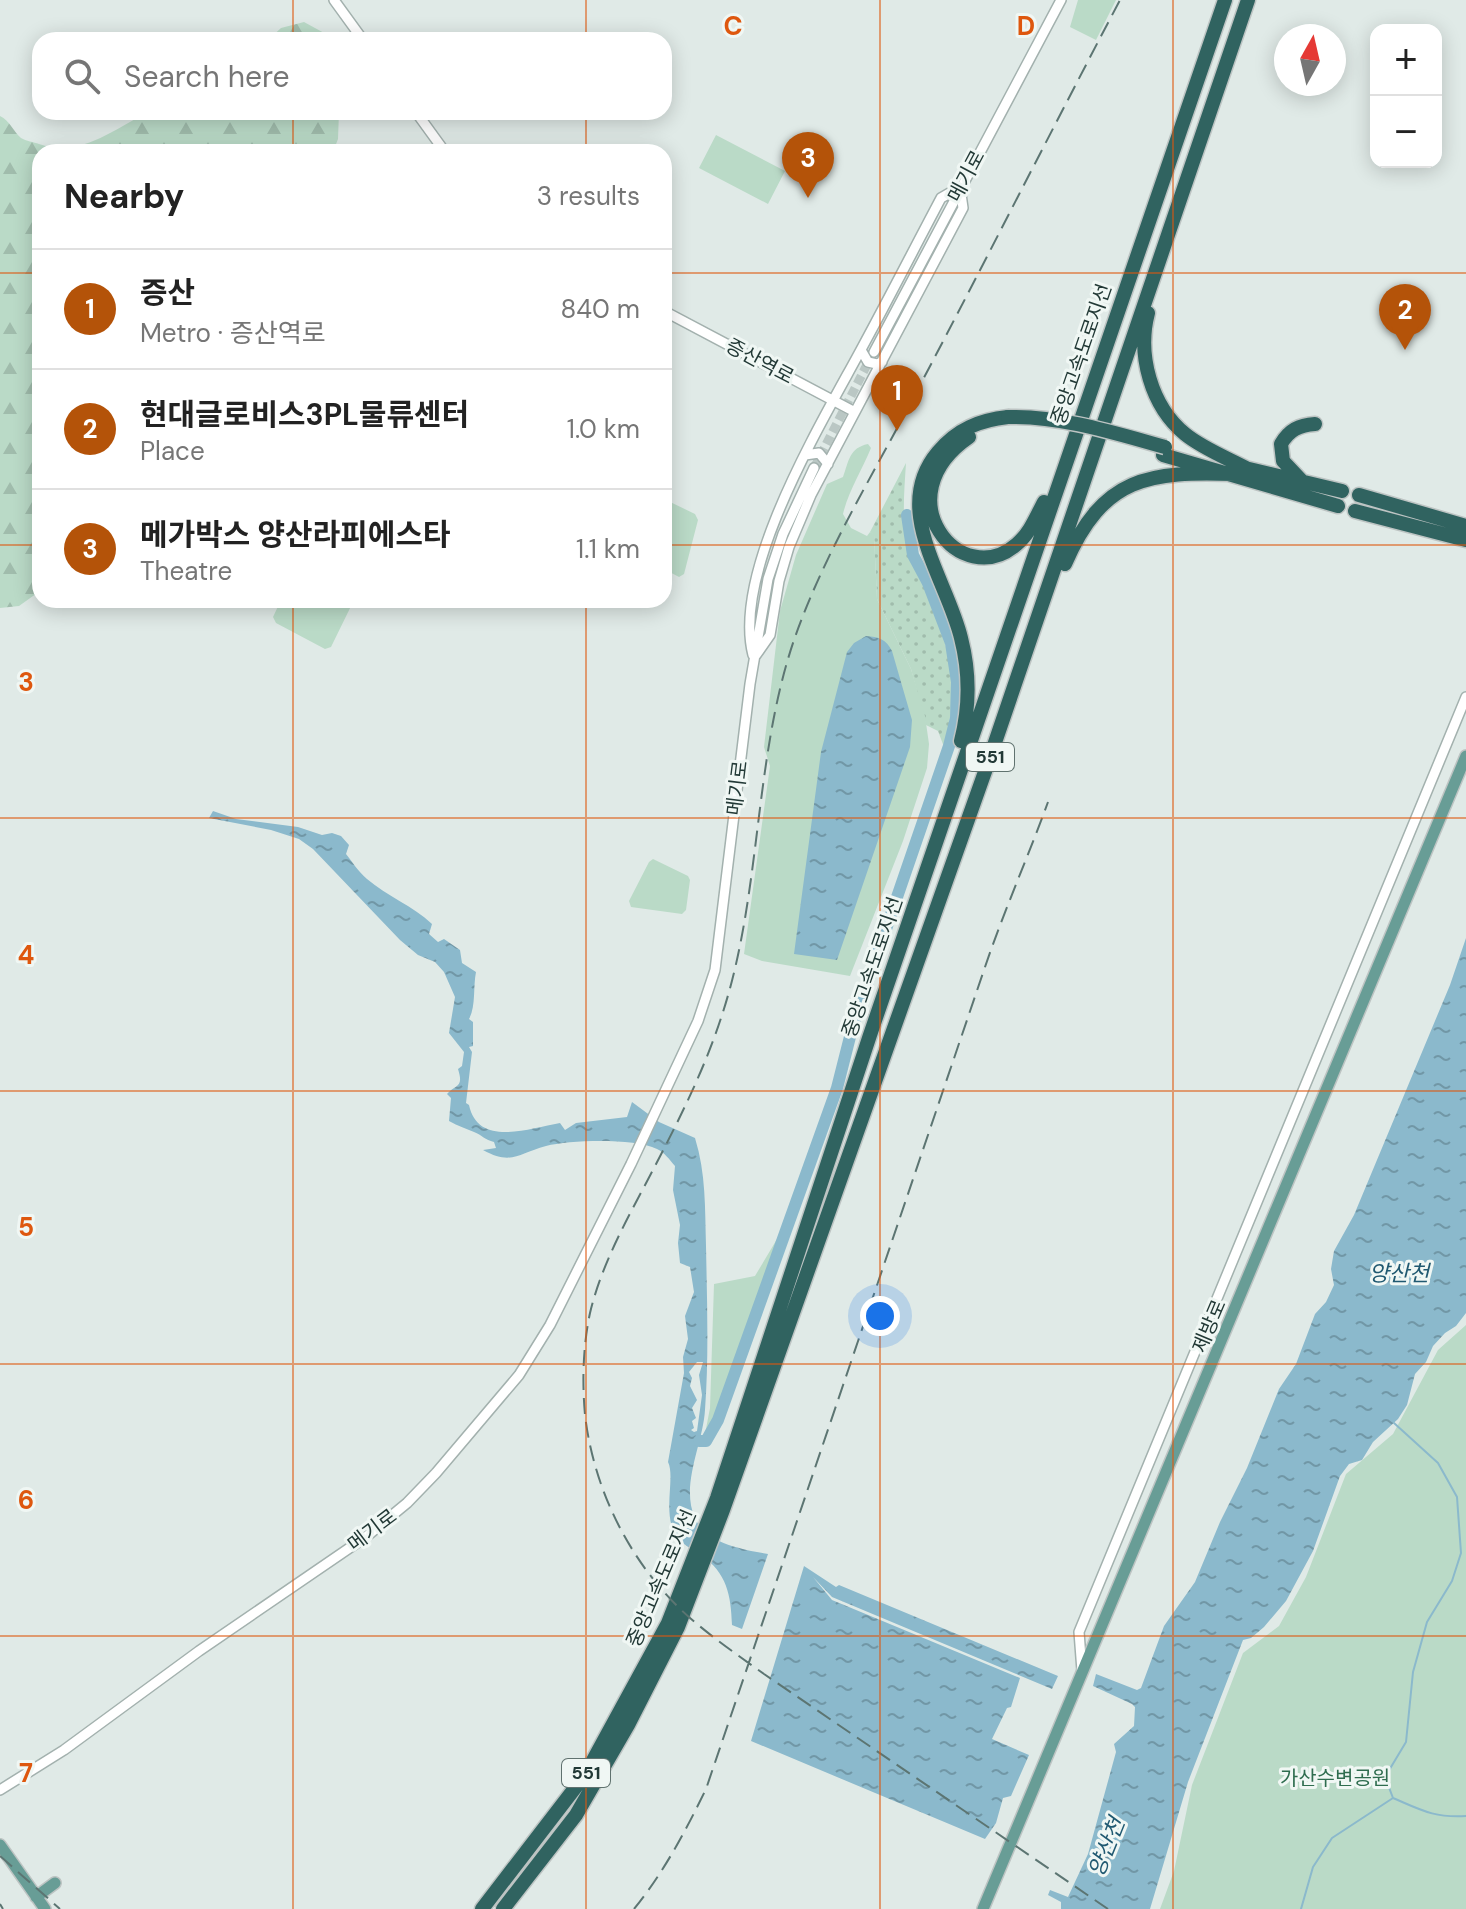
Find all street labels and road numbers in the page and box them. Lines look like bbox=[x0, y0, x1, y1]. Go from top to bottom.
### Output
street label: 메기로 bbox=[942, 146, 990, 206]
street label: 중앙고속도로지선 bbox=[1045, 280, 1117, 428]
street label: 증산역로 bbox=[721, 332, 799, 390]
road number: 551 bbox=[966, 743, 1014, 771]
street label: 메기로 bbox=[721, 759, 753, 817]
street label: 중앙고속도로지선 bbox=[836, 893, 908, 1041]
street label: 제방로 bbox=[1186, 1296, 1232, 1356]
street label: 메기로 bbox=[342, 1503, 402, 1557]
street label: 중앙고속도로지선 bbox=[620, 1505, 702, 1651]
road number: 551 bbox=[562, 1759, 610, 1787]

